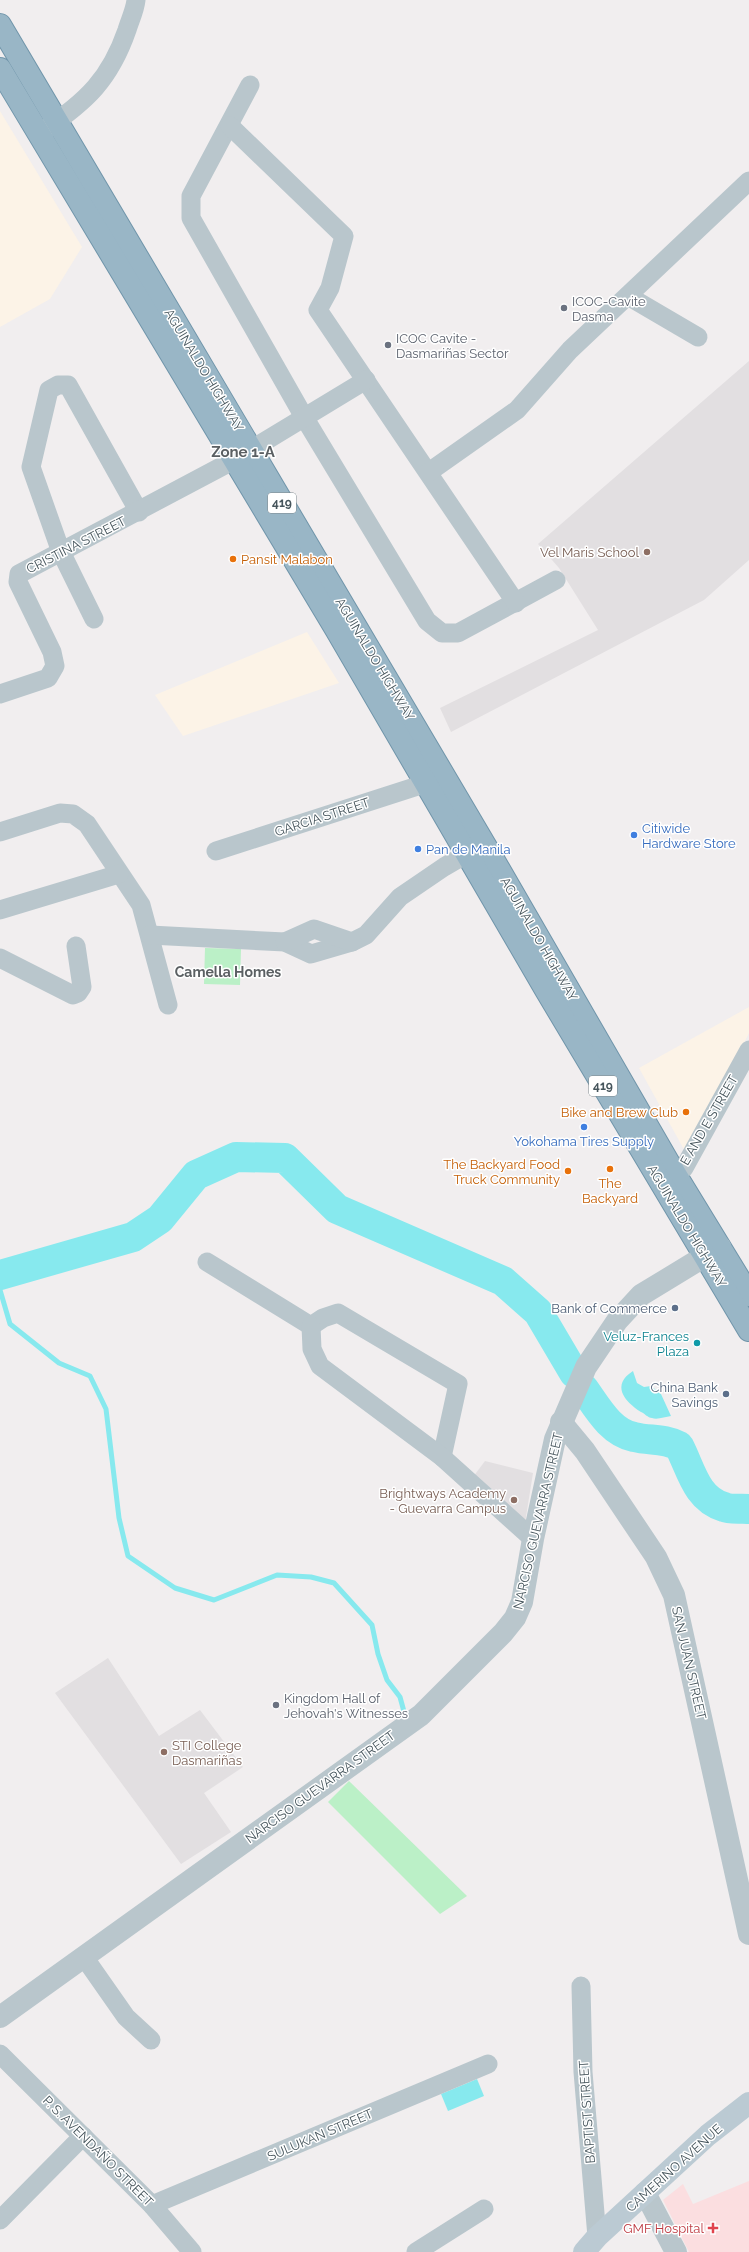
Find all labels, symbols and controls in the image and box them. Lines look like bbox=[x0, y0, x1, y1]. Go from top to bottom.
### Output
place label: ICOC-Cavite Dasma bbox=[572, 294, 646, 324]
marker: ICOC-Cavite Dasma bbox=[559, 303, 569, 313]
street label: AGUINALDO HIGHWAY bbox=[161, 306, 247, 434]
place label: ICOC Cavite - Dasmariñas Sector bbox=[396, 331, 509, 361]
marker: ICOC Cavite - Dasmariñas Sector bbox=[383, 340, 393, 350]
district label: Zone 1-A bbox=[211, 443, 276, 461]
road number: 419 bbox=[268, 493, 296, 513]
street label: CRISTINA STREET bbox=[24, 513, 128, 577]
place label: Vel Maris School bbox=[540, 545, 639, 560]
marker: Vel Maris School bbox=[642, 547, 652, 557]
place label: Pansit Malabon bbox=[241, 552, 333, 567]
marker: Pansit Malabon bbox=[228, 554, 238, 564]
street label: AGUINALDO HIGHWAY bbox=[332, 595, 418, 723]
street label: GARCIA STREET bbox=[273, 795, 371, 839]
place label: Citiwide Hardware Store bbox=[642, 821, 736, 851]
marker: Citiwide Hardware Store bbox=[629, 830, 639, 840]
place label: Pan de Manila bbox=[426, 842, 510, 857]
marker: Pan de Manila bbox=[413, 844, 423, 854]
street label: AGUINALDO HIGHWAY bbox=[497, 874, 581, 1004]
district label: Camella Homes bbox=[175, 964, 281, 980]
street label: E AND E STREET bbox=[677, 1072, 741, 1168]
road number: 419 bbox=[589, 1076, 617, 1096]
place label: Bike and Brew Club bbox=[561, 1105, 678, 1120]
marker: Bike and Brew Club bbox=[681, 1107, 691, 1117]
marker: Yokohama Tires Supply bbox=[579, 1122, 589, 1132]
place label: Yokohama Tires Supply bbox=[514, 1134, 654, 1149]
place label: The Backyard Food Truck Community bbox=[443, 1157, 560, 1187]
street label: AGUINALDO HIGHWAY bbox=[644, 1162, 730, 1290]
marker: The Backyard bbox=[605, 1164, 615, 1174]
marker: The Backyard Food Truck Community bbox=[563, 1166, 573, 1176]
place label: The Backyard bbox=[582, 1176, 638, 1206]
place label: Bank of Commerce bbox=[551, 1301, 667, 1316]
marker: Bank of Commerce bbox=[670, 1303, 680, 1313]
place label: Veluz-Frances Plaza bbox=[603, 1329, 689, 1359]
marker: Veluz-Frances Plaza bbox=[692, 1338, 702, 1348]
place label: China Bank Savings bbox=[650, 1380, 718, 1410]
marker: China Bank Savings bbox=[721, 1389, 731, 1399]
street label: NARCISO GUEVARRA STREET bbox=[510, 1431, 566, 1611]
place label: Brightways Academy - Guevarra Campus bbox=[379, 1486, 506, 1516]
marker: Brightways Academy - Guevarra Campus bbox=[509, 1495, 519, 1505]
street label: SAN JUAN STREET bbox=[669, 1605, 709, 1721]
place label: Kingdom Hall of Jehovah's Witnesses bbox=[284, 1691, 408, 1721]
marker: Kingdom Hall of Jehovah's Witnesses bbox=[271, 1700, 281, 1710]
street label: NARCISO GUEVARRA STREET bbox=[242, 1728, 398, 1846]
place label: STI College Dasmariñas bbox=[172, 1738, 242, 1768]
marker: STI College Dasmariñas bbox=[159, 1747, 169, 1757]
street label: BAPTIST STREET bbox=[576, 2060, 598, 2164]
street label: P. S. AVENDAÑO STREET bbox=[40, 2093, 156, 2209]
street label: SULUKAN STREET bbox=[265, 2106, 375, 2164]
street label: CAMERINO AVENUE bbox=[623, 2121, 725, 2215]
place label: GMF Hospital bbox=[623, 2221, 704, 2236]
marker: GMF Hospital bbox=[707, 2222, 719, 2234]

